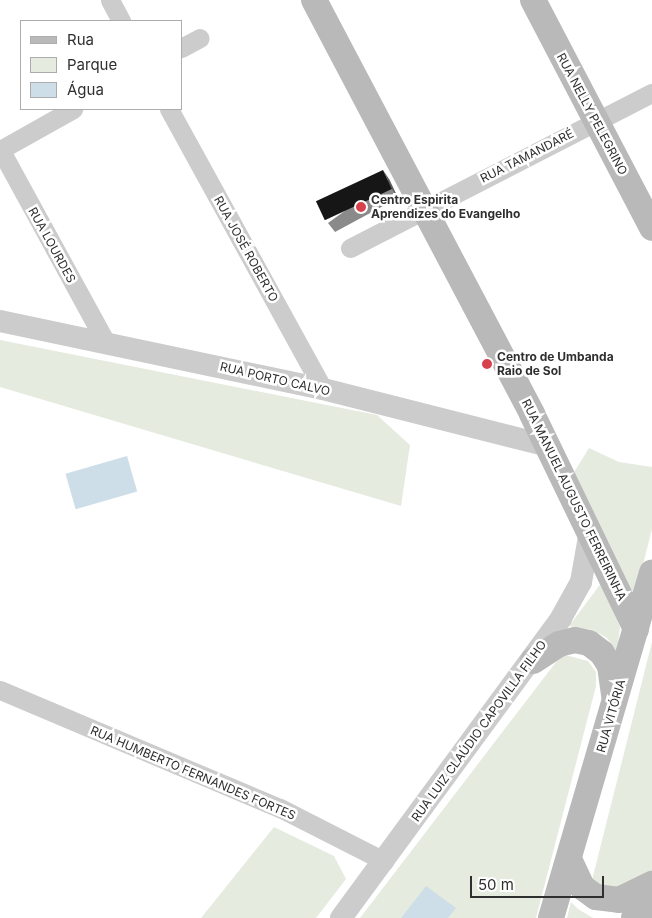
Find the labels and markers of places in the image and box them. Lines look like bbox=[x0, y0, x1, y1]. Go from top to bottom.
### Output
place label: Centro Espirita Aprendizes do Evangelho bbox=[371, 193, 520, 221]
marker: Centro Espirita Aprendizes do Evangelho bbox=[355, 201, 367, 213]
place label: Centro de Umbanda Raio de Sol bbox=[497, 350, 614, 378]
marker: Centro de Umbanda Raio de Sol bbox=[481, 358, 493, 370]

